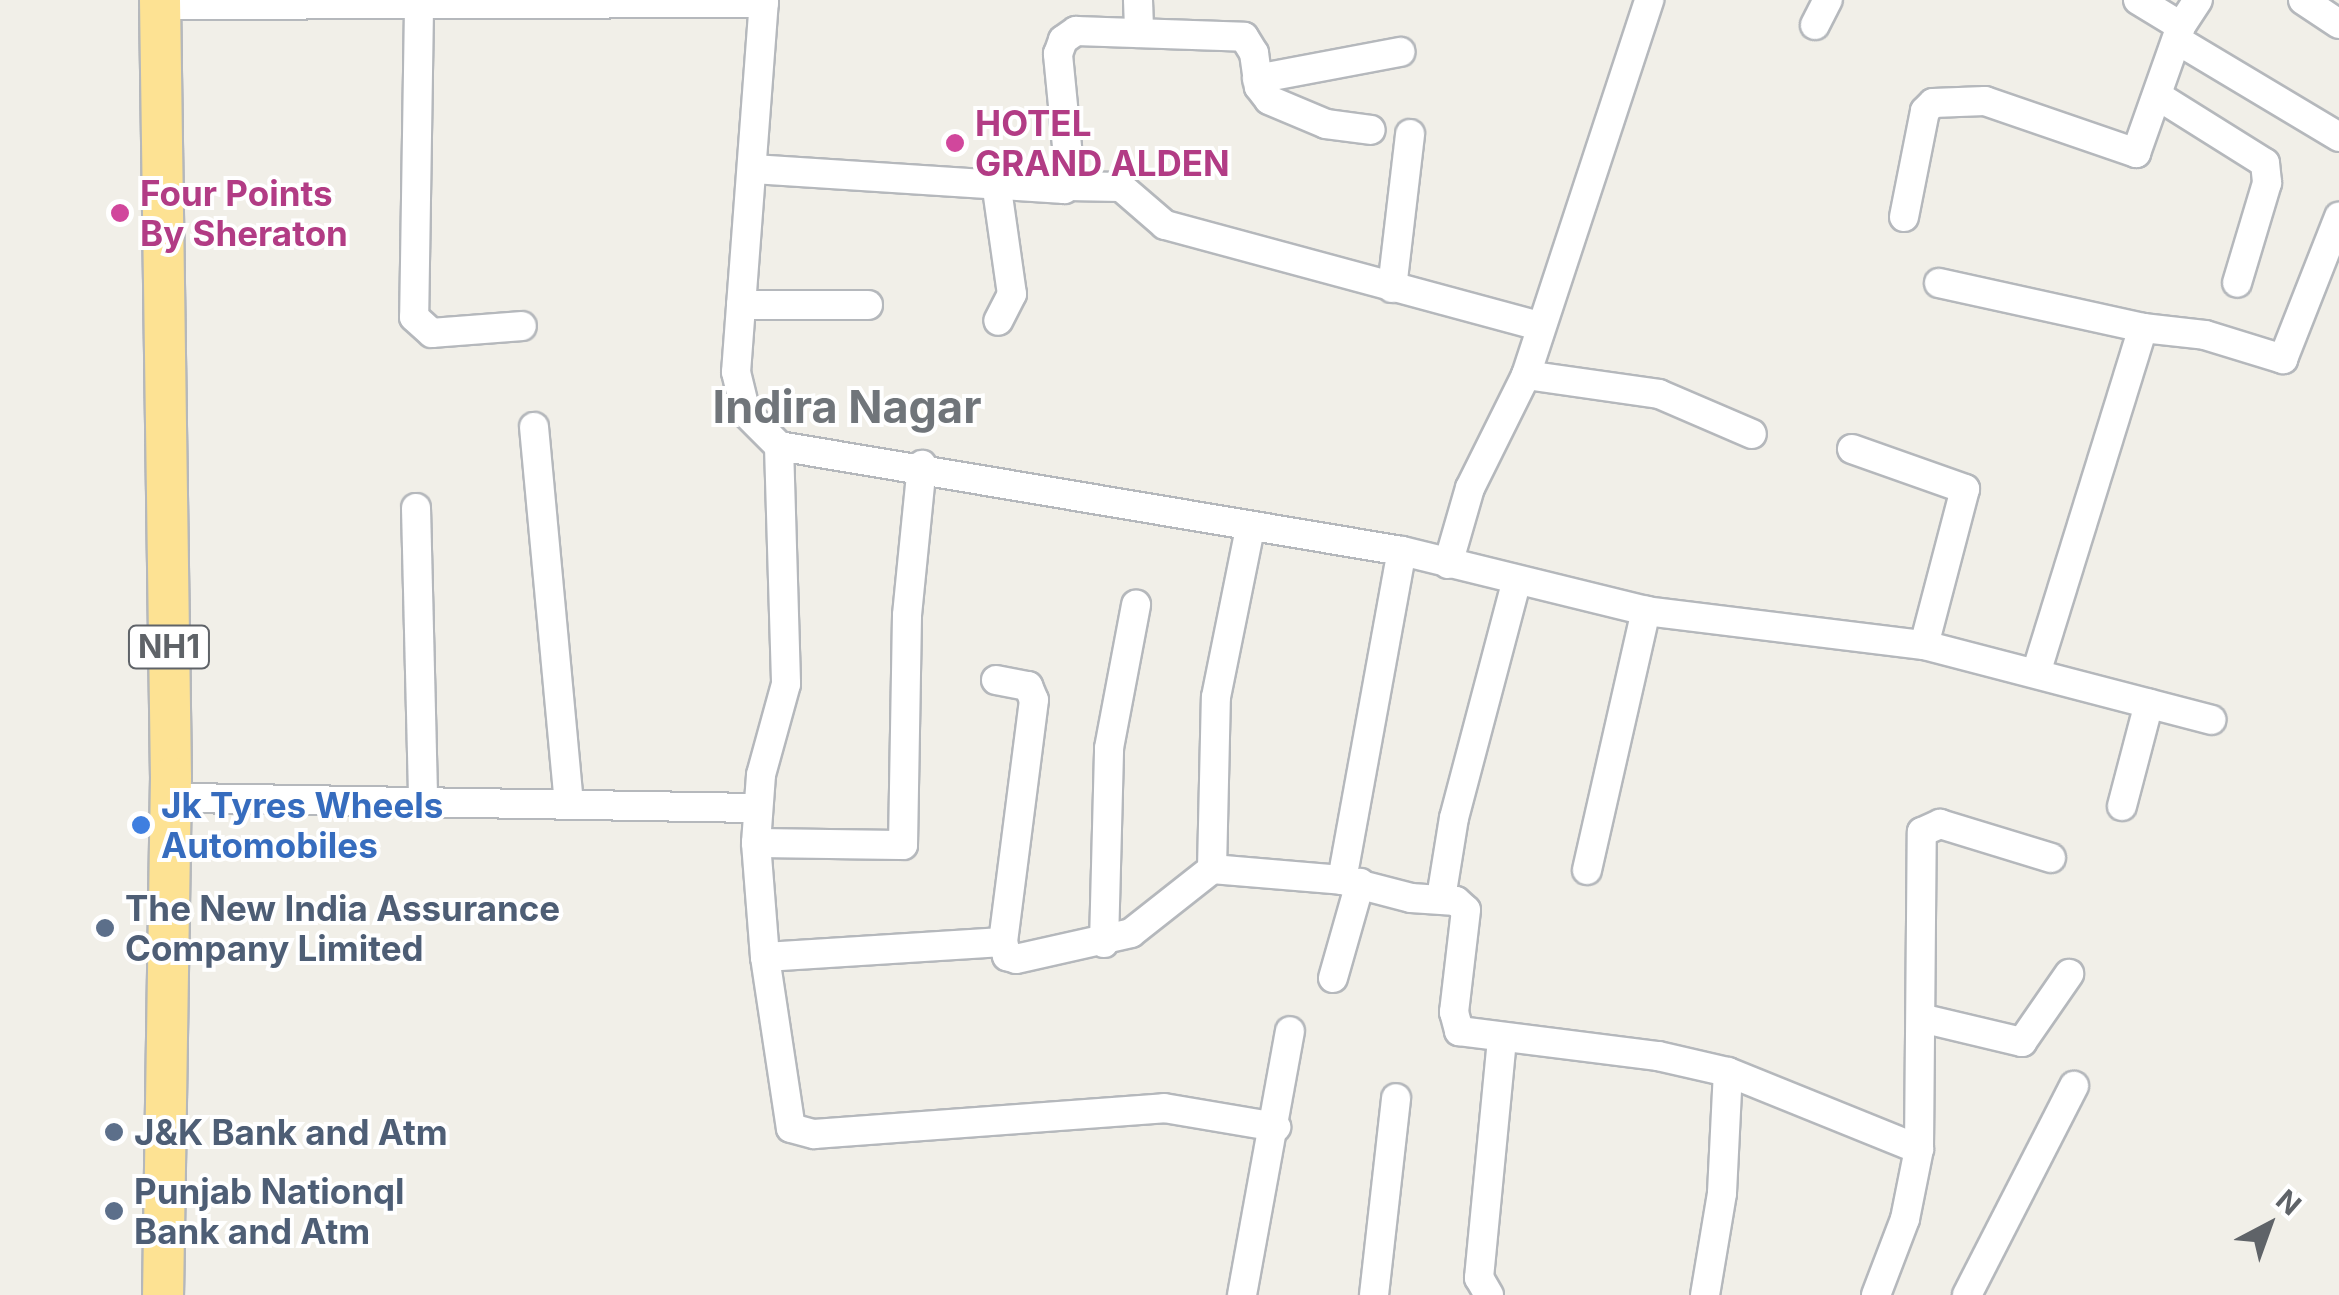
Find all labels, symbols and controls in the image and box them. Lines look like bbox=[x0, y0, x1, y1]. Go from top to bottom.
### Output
place label: HOTEL GRAND ALDEN bbox=[975, 102, 1230, 184]
marker: HOTEL GRAND ALDEN bbox=[944, 132, 966, 154]
place label: Four Points By Sheraton bbox=[140, 172, 348, 254]
marker: Four Points By Sheraton bbox=[109, 202, 131, 224]
district label: Indira Nagar bbox=[712, 380, 982, 434]
road number: NH1 bbox=[126, 620, 212, 674]
place label: Jk Tyres Wheels Automobiles bbox=[161, 784, 443, 866]
marker: Jk Tyres Wheels Automobiles bbox=[130, 814, 152, 836]
place label: The New India Assurance Company Limited bbox=[125, 887, 560, 969]
marker: The New India Assurance Company Limited bbox=[94, 917, 116, 939]
place label: J&K Bank and Atm bbox=[134, 1111, 448, 1153]
marker: J&K Bank and Atm bbox=[103, 1121, 125, 1143]
place label: Punjab Nationql Bank and Atm bbox=[134, 1170, 405, 1252]
north arrow bbox=[2219, 1175, 2319, 1275]
text: N bbox=[2269, 1183, 2308, 1222]
marker: Punjab Nationql Bank and Atm bbox=[103, 1200, 125, 1222]

